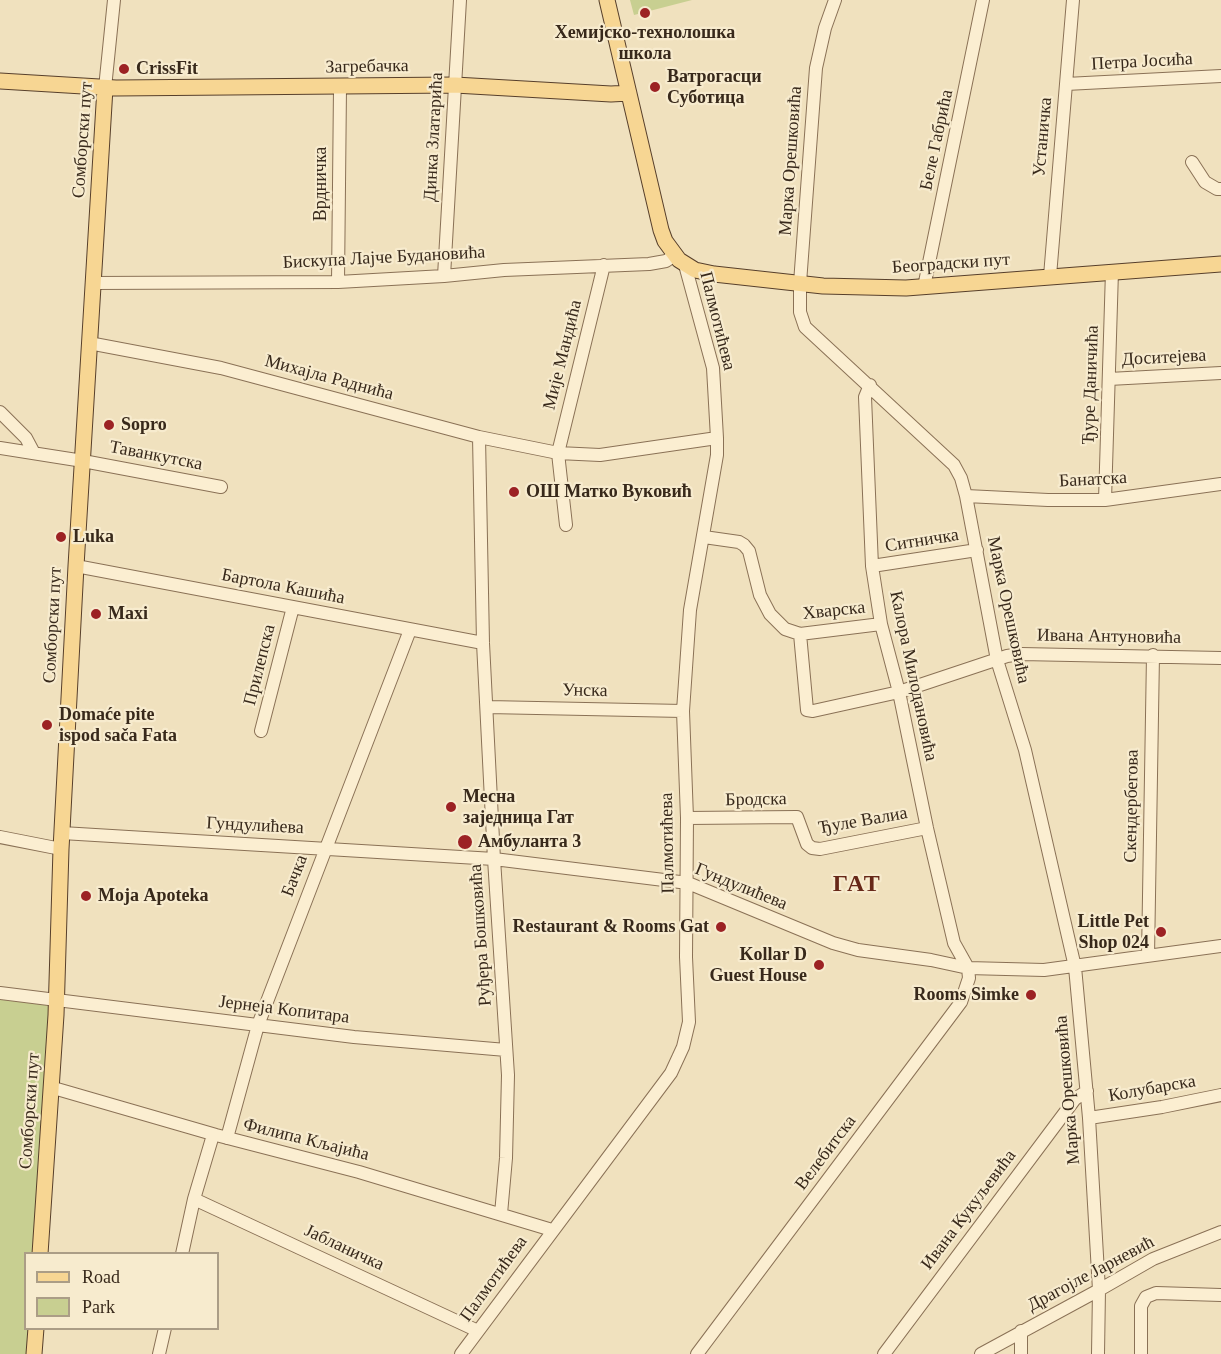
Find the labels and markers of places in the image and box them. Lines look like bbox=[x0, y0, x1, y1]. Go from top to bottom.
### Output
marker: Хемијско-технолошка школа bbox=[638, 6, 652, 20]
place label: Хемијско-технолошка школа bbox=[555, 22, 735, 64]
place label: CrissFit bbox=[136, 58, 198, 80]
marker: CrissFit bbox=[117, 62, 131, 76]
place label: Ватрогасци Суботица bbox=[667, 66, 762, 109]
marker: Ватрогасци Суботица bbox=[648, 80, 662, 94]
place label: Sopro bbox=[121, 414, 167, 436]
marker: Sopro bbox=[102, 418, 116, 432]
place label: ОШ Матко Вуковић bbox=[526, 481, 692, 503]
marker: ОШ Матко Вуковић bbox=[507, 485, 521, 499]
place label: Luka bbox=[73, 526, 114, 548]
marker: Luka bbox=[54, 530, 68, 544]
place label: Maxi bbox=[108, 603, 148, 625]
marker: Maxi bbox=[89, 607, 103, 621]
place label: Domaće pite ispod sača Fata bbox=[59, 704, 177, 746]
marker: Domaće pite ispod sača Fata bbox=[40, 718, 54, 732]
place label: Месна заједница Гат bbox=[463, 786, 574, 828]
marker: Месна заједница Гат bbox=[444, 800, 458, 814]
place label: Амбуланта 3 bbox=[478, 831, 581, 853]
marker: Амбуланта 3 bbox=[456, 833, 474, 851]
place label: Moja Apoteka bbox=[98, 885, 208, 907]
marker: Moja Apoteka bbox=[79, 889, 93, 903]
place label: Little Pet Shop 024 bbox=[1078, 911, 1149, 954]
place label: Restaurant & Rooms Gat bbox=[513, 916, 709, 938]
marker: Restaurant & Rooms Gat bbox=[714, 920, 728, 934]
marker: Little Pet Shop 024 bbox=[1154, 925, 1168, 939]
place label: Kollar D Guest House bbox=[709, 944, 807, 986]
marker: Kollar D Guest House bbox=[812, 958, 826, 972]
place label: Rooms Simke bbox=[913, 984, 1019, 1006]
marker: Rooms Simke bbox=[1024, 988, 1038, 1002]

